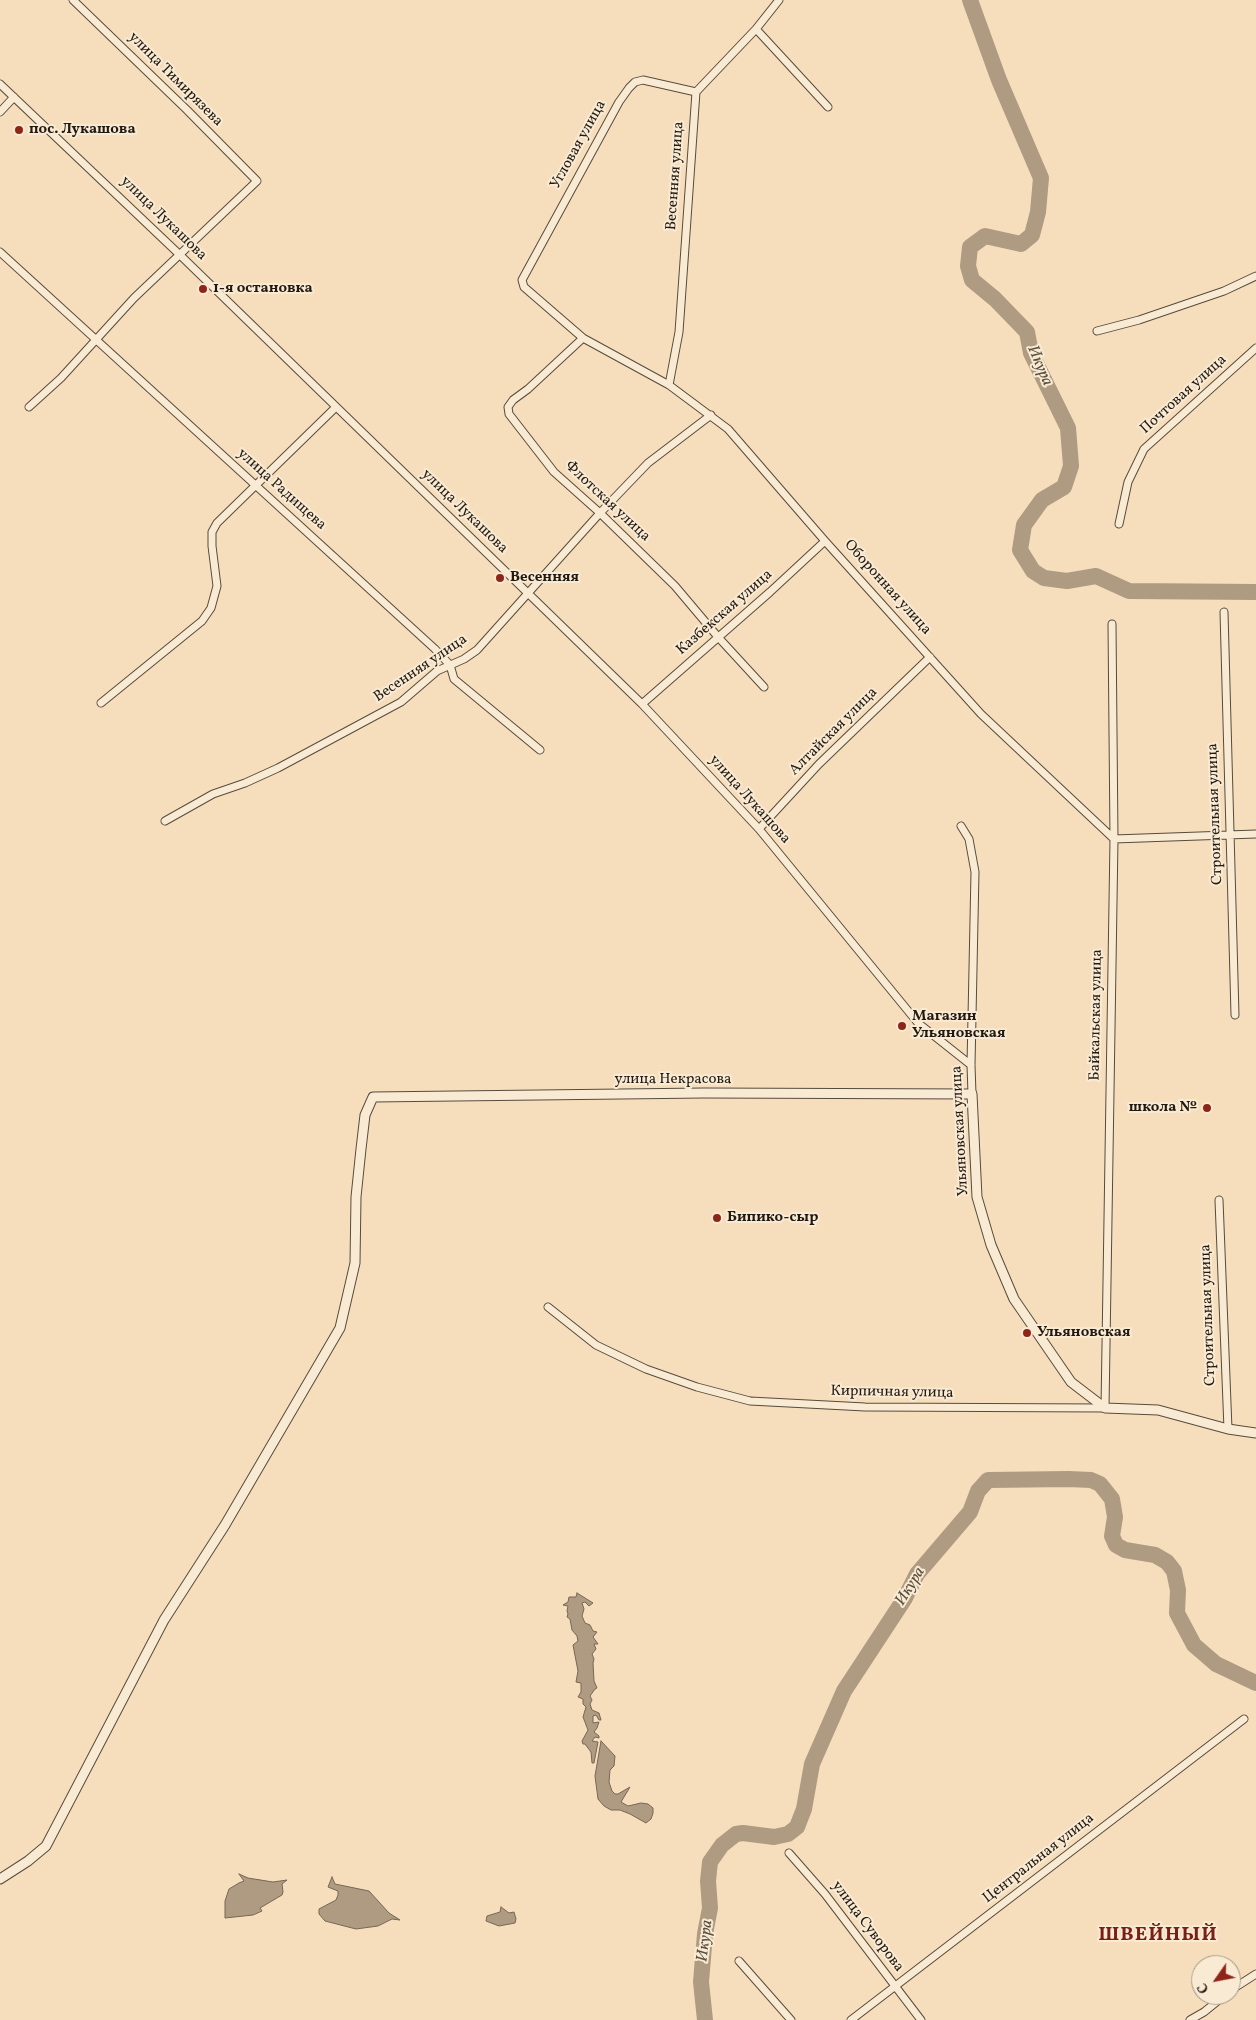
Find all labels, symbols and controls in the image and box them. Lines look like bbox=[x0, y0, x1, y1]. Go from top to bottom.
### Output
street label: улица Тимирязева bbox=[124, 29, 226, 131]
street label: Угловая улица bbox=[547, 98, 611, 192]
place label: пос. Лукашова bbox=[29, 121, 136, 139]
street label: Весенняя улица bbox=[663, 121, 689, 231]
marker: пос. Лукашова bbox=[13, 124, 25, 136]
street label: улица Лукашова bbox=[116, 173, 210, 265]
place label: 1-я остановка bbox=[213, 280, 313, 298]
marker: 1-я остановка bbox=[197, 283, 209, 295]
water label: Икура bbox=[1022, 343, 1056, 389]
street label: Почтовая улица bbox=[1137, 351, 1231, 439]
street label: улица Радищева bbox=[233, 445, 329, 535]
street label: Флотская улица bbox=[560, 458, 654, 546]
street label: улица Лукашова bbox=[417, 466, 511, 558]
street label: Оборонная улица bbox=[840, 537, 934, 639]
street label: Казбекская улица bbox=[673, 566, 777, 660]
place label: Весенняя bbox=[510, 569, 579, 587]
marker: Весенняя bbox=[494, 572, 506, 584]
street label: Весенняя улица bbox=[371, 631, 471, 707]
street label: Алтайская улица bbox=[786, 684, 882, 780]
street label: Строительная улица bbox=[1205, 743, 1227, 885]
street label: улица Лукашова bbox=[704, 752, 794, 848]
street label: Байкальская улица bbox=[1087, 949, 1107, 1081]
place label: Магазин Ульяновская bbox=[912, 1008, 1005, 1043]
marker: Магазин Ульяновская bbox=[896, 1020, 908, 1032]
street label: Ульяновская улица bbox=[949, 1065, 973, 1197]
street label: улица Некрасова bbox=[615, 1071, 731, 1089]
place label: школа № bbox=[1129, 1099, 1197, 1117]
marker: школа № bbox=[1201, 1102, 1213, 1114]
place label: Бипико-сыр bbox=[727, 1209, 818, 1227]
marker: Бипико-сыр bbox=[711, 1212, 723, 1224]
street label: Строительная улица bbox=[1198, 1244, 1220, 1386]
place label: Ульяновская bbox=[1037, 1324, 1130, 1342]
marker: Ульяновская bbox=[1021, 1327, 1033, 1339]
street label: Кирпичная улица bbox=[830, 1383, 954, 1403]
water label: Икура bbox=[892, 1564, 930, 1610]
street label: Центральная улица bbox=[980, 1810, 1098, 1908]
street label: улица Суворова bbox=[827, 1878, 907, 1976]
water label: Икура bbox=[694, 1919, 718, 1963]
district label: ШВЕЙНЫЙ bbox=[1097, 1924, 1219, 1948]
north arrow bbox=[1191, 1955, 1241, 2005]
text: С bbox=[1193, 1979, 1214, 1997]

